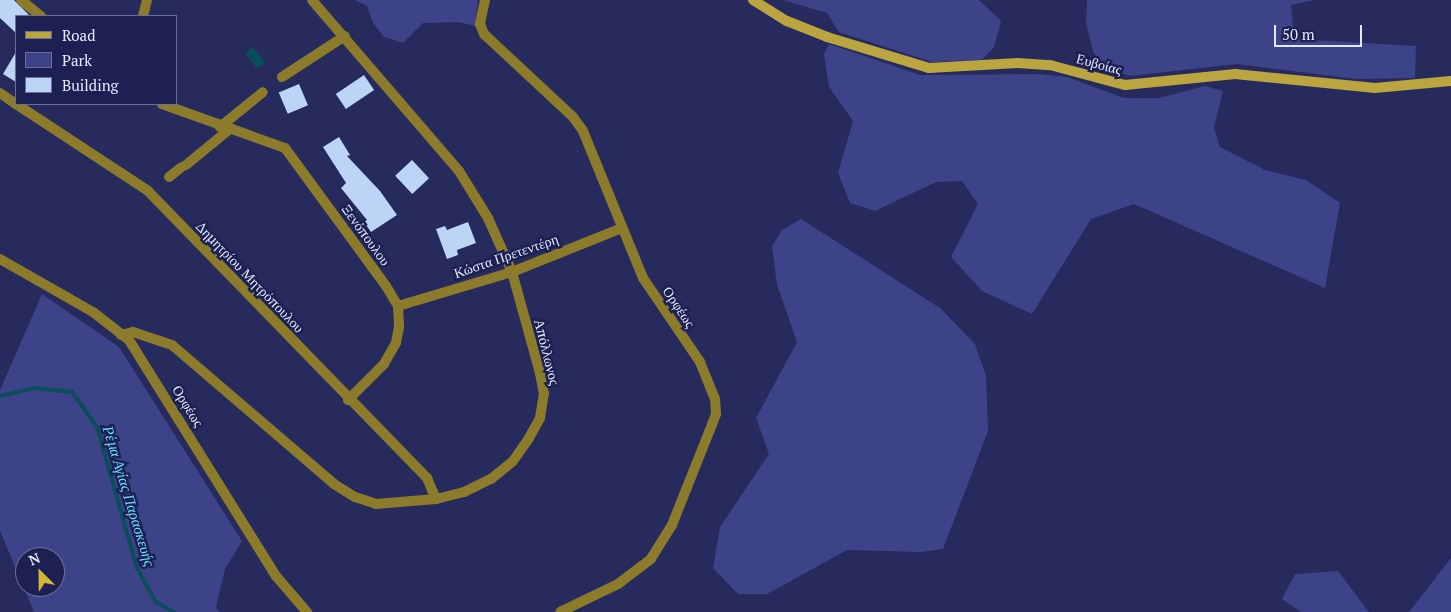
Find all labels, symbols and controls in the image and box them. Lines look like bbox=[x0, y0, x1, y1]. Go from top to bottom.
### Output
legend bbox=[15, 15, 178, 105]
scale bar bbox=[1276, 15, 1364, 47]
text: 50 m bbox=[1282, 24, 1315, 44]
text: Road bbox=[62, 25, 95, 45]
text: Park bbox=[62, 50, 92, 70]
street label: Ευβοίας bbox=[1074, 50, 1124, 78]
text: Building bbox=[62, 75, 119, 95]
street label: Ξενόπουλου bbox=[338, 201, 394, 269]
street label: Δημητρίου Μητρόπουλου bbox=[193, 218, 307, 336]
street label: Κώστα Πρετεντέρη bbox=[452, 230, 560, 282]
street label: Ορφέως bbox=[659, 283, 699, 331]
street label: Απόλλωνος bbox=[531, 317, 563, 387]
street label: Ορφέως bbox=[169, 382, 207, 430]
water label: Ρέμα Αγίας Παρασκευής bbox=[99, 424, 159, 568]
north arrow bbox=[15, 547, 65, 597]
text: N bbox=[26, 548, 43, 569]

